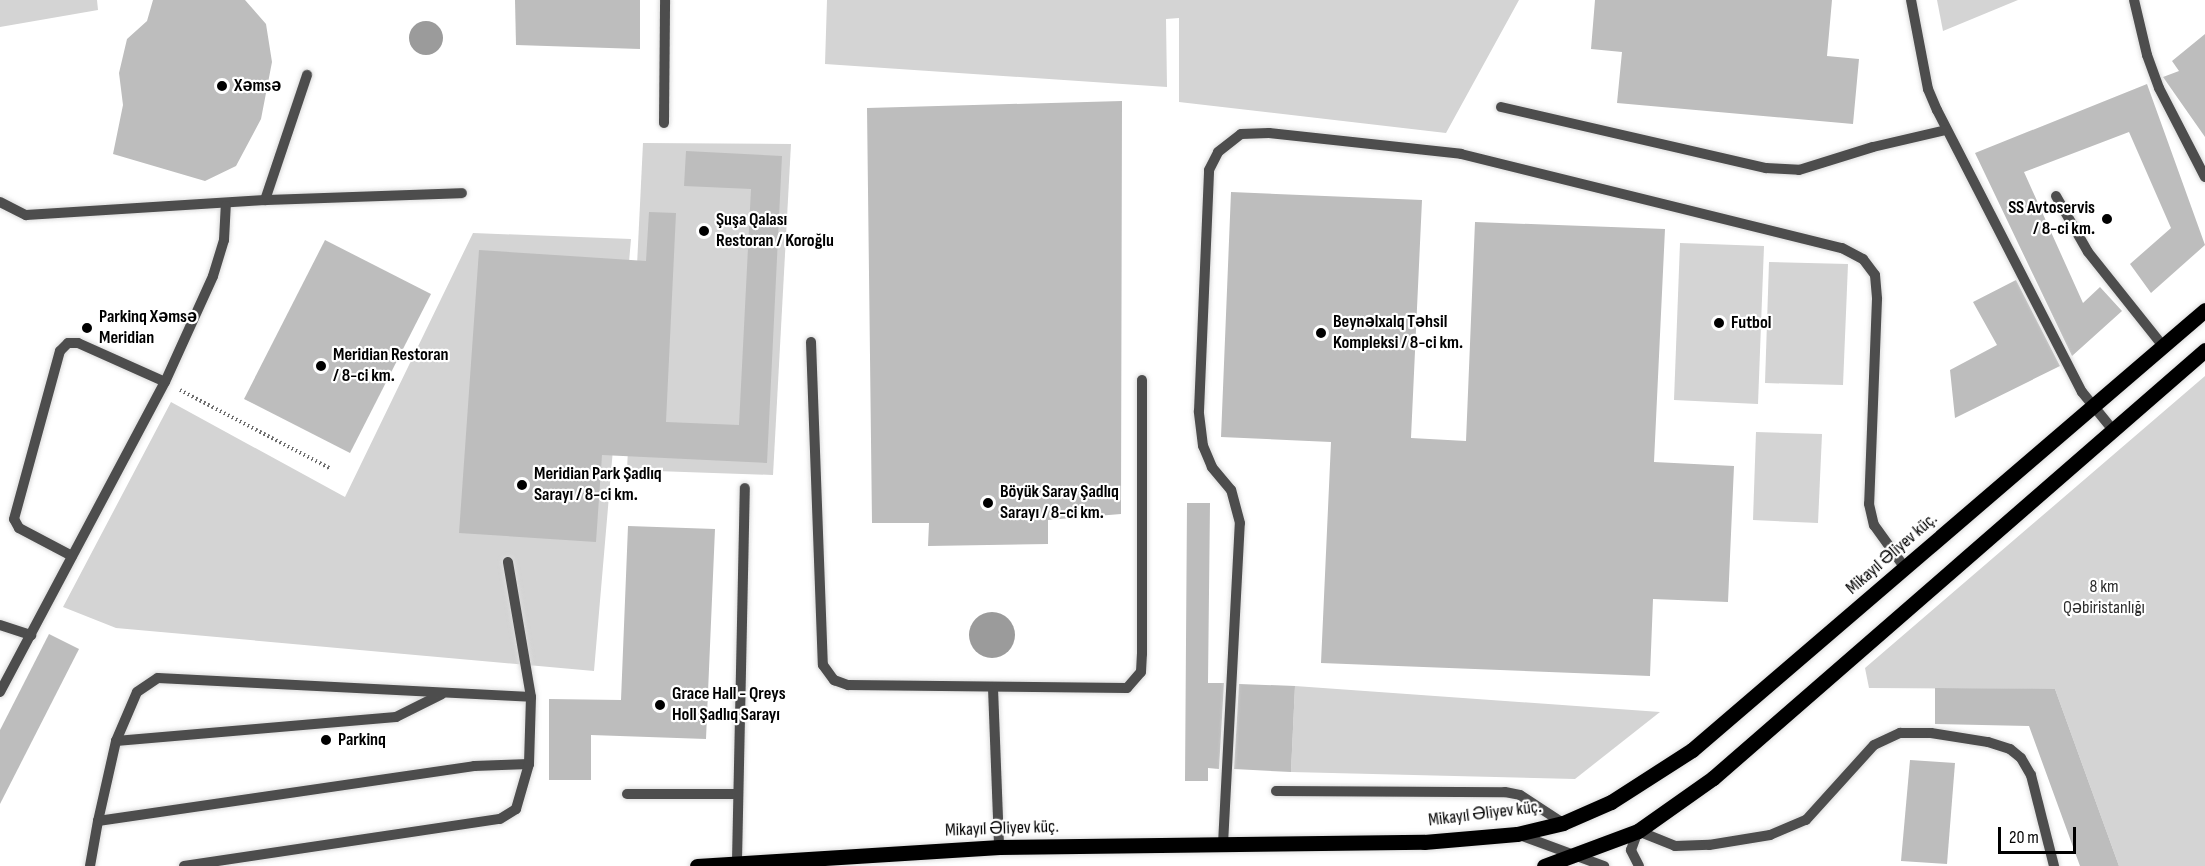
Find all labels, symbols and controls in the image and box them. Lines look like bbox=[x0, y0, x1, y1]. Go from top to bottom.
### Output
place label: Xəmsə bbox=[234, 75, 281, 97]
marker: Xəmsə bbox=[215, 79, 229, 93]
place label: SS Avtoservis / 8-ci km. bbox=[2008, 198, 2095, 240]
place label: Şuşa Qalası Restoran / Koroğlu bbox=[716, 210, 834, 252]
marker: SS Avtoservis / 8-ci km. bbox=[2100, 212, 2114, 226]
marker: Şuşa Qalası Restoran / Koroğlu bbox=[697, 224, 711, 238]
place label: Parkinq Xəmsə Meridian bbox=[99, 307, 197, 350]
place label: Beynəlxalq Təhsil Kompleksi / 8-ci km. bbox=[1333, 312, 1463, 354]
place label: Futbol bbox=[1731, 312, 1771, 334]
marker: Futbol bbox=[1712, 316, 1726, 330]
marker: Parkinq Xəmsə Meridian bbox=[80, 321, 94, 335]
marker: Beynəlxalq Təhsil Kompleksi / 8-ci km. bbox=[1314, 326, 1328, 340]
place label: Meridian Restoran / 8-ci km. bbox=[333, 345, 449, 388]
marker: Meridian Restoran / 8-ci km. bbox=[314, 359, 328, 373]
place label: Meridian Park Şadlıq Sarayı / 8-ci km. bbox=[534, 464, 662, 506]
marker: Meridian Park Şadlıq Sarayı / 8-ci km. bbox=[515, 478, 529, 492]
place label: Böyük Saray Şadlıq Sarayı / 8-ci km. bbox=[1000, 482, 1119, 524]
marker: Böyük Saray Şadlıq Sarayı / 8-ci km. bbox=[981, 496, 995, 510]
street label: Mikayıl Əliyev küç. bbox=[1842, 508, 1942, 600]
park label: 8 km Qəbiristanlığı bbox=[2063, 577, 2145, 620]
place label: Grace Hall - Qreys Holl Şadlıq Sarayı bbox=[672, 684, 786, 726]
marker: Grace Hall - Qreys Holl Şadlıq Sarayı bbox=[653, 698, 667, 712]
place label: Parkinq bbox=[338, 729, 386, 751]
marker: Parkinq bbox=[319, 733, 333, 747]
street label: Mikayıl Əliyev küç. bbox=[1427, 796, 1543, 832]
scale bar bbox=[2001, 815, 2079, 853]
street label: Mikayıl Əliyev küç. bbox=[945, 816, 1059, 842]
text: 20 m bbox=[2009, 827, 2039, 848]

